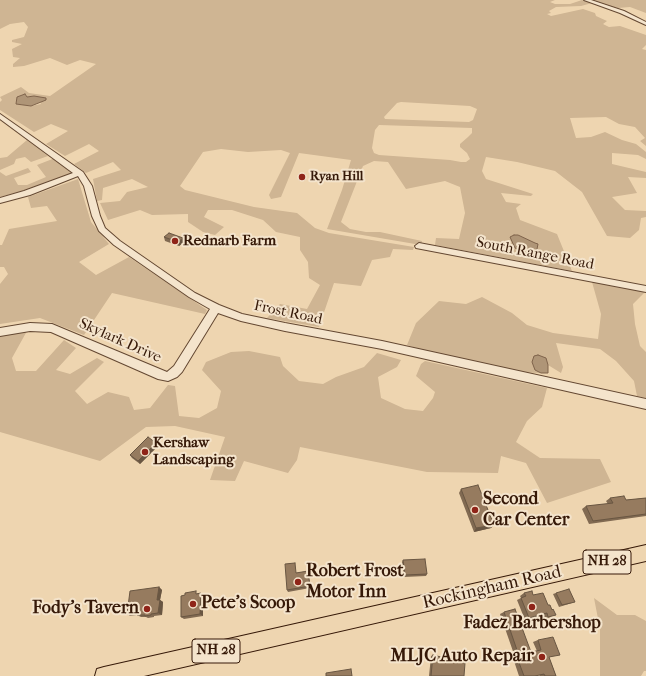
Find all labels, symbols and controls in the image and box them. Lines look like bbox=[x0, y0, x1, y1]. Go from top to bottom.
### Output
place label: Ryan Hill bbox=[310, 169, 363, 185]
marker: Ryan Hill bbox=[297, 172, 307, 182]
place label: Rednarb Farm bbox=[183, 232, 276, 250]
street label: South Range Road bbox=[475, 234, 595, 274]
marker: Rednarb Farm bbox=[170, 236, 180, 246]
street label: Frost Road bbox=[252, 297, 324, 329]
street label: Skylark Drive bbox=[76, 315, 164, 367]
place label: Kershaw Landscaping bbox=[153, 434, 234, 469]
marker: Kershaw Landscaping bbox=[140, 447, 150, 457]
place label: Second Car Center bbox=[483, 489, 569, 532]
marker: Second Car Center bbox=[470, 505, 480, 515]
road number: NH 28 bbox=[583, 550, 631, 574]
place label: Robert Frost Motor Inn bbox=[306, 561, 404, 604]
street label: Rockingham Road bbox=[420, 562, 564, 614]
marker: Robert Frost Motor Inn bbox=[293, 577, 303, 587]
place label: Pete's Scoop bbox=[201, 593, 295, 615]
place label: Fody's Tavern bbox=[32, 598, 139, 620]
marker: Pete's Scoop bbox=[188, 599, 198, 609]
marker: Fadez Barbershop bbox=[527, 602, 537, 612]
marker: Fody's Tavern bbox=[142, 604, 152, 614]
place label: Fadez Barbershop bbox=[463, 613, 601, 635]
road number: NH 28 bbox=[192, 639, 240, 663]
place label: MLJC Auto Repair bbox=[391, 646, 534, 668]
marker: MLJC Auto Repair bbox=[537, 652, 547, 662]

